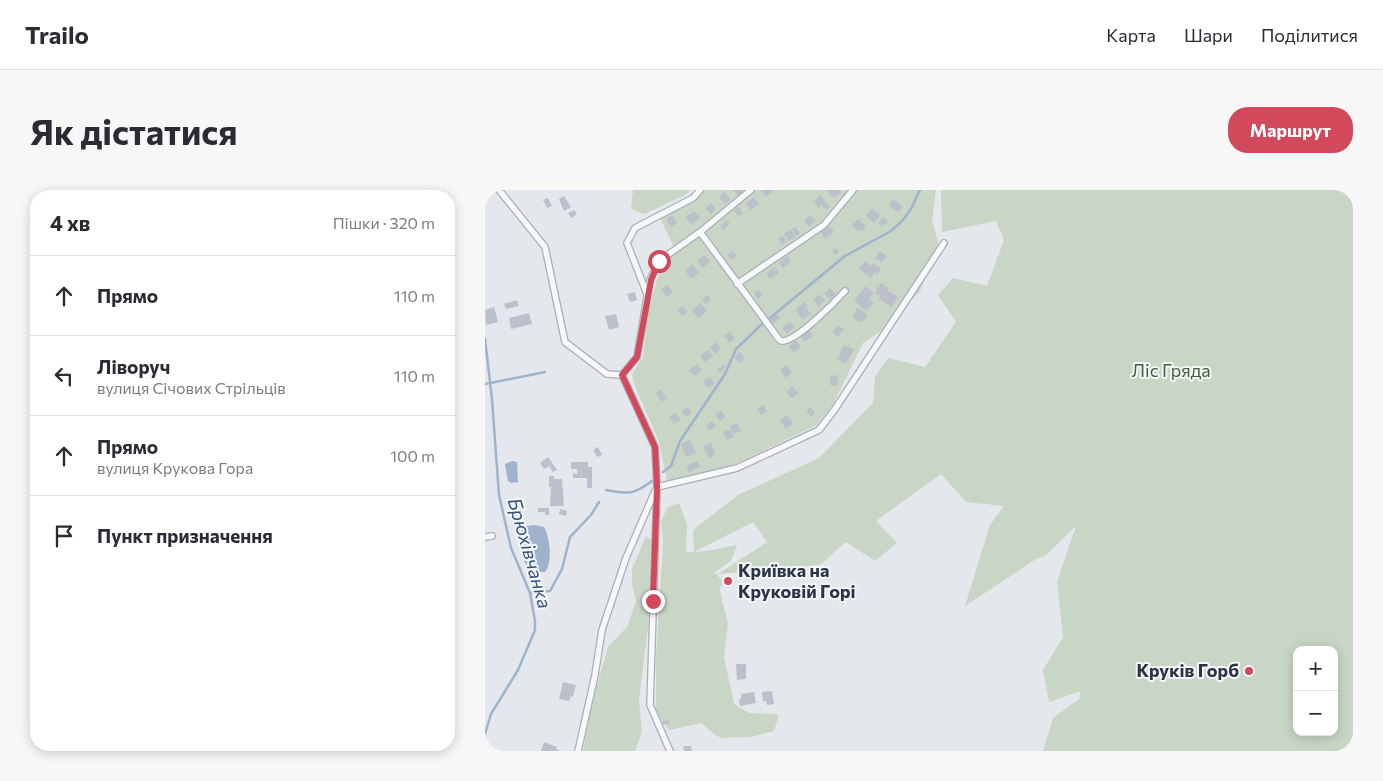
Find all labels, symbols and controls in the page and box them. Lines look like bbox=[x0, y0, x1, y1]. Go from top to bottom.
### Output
text: Trailo bbox=[25, 20, 89, 49]
text: Карта bbox=[1106, 24, 1156, 46]
text: Шари bbox=[1184, 24, 1233, 46]
text: Поділитися bbox=[1261, 24, 1358, 46]
button: Маршрут bbox=[1228, 107, 1353, 153]
text: Як дістатися bbox=[30, 109, 238, 152]
text: 4 хв bbox=[50, 210, 90, 235]
text: Пішки · 320 m bbox=[333, 213, 435, 232]
route start bbox=[648, 250, 671, 273]
icon: ahead bbox=[50, 282, 78, 310]
text: Прямо bbox=[97, 284, 158, 307]
text: 110 m bbox=[394, 286, 435, 305]
text: Ліворуч bbox=[97, 355, 170, 378]
park label: Ліс Гряда bbox=[1131, 359, 1211, 381]
icon: left bbox=[50, 362, 78, 390]
text: 110 m bbox=[394, 366, 435, 385]
text: вулиця Січових Стрільців bbox=[97, 378, 286, 397]
text: Прямо bbox=[97, 435, 158, 458]
icon: ahead bbox=[50, 442, 78, 470]
text: 100 m bbox=[390, 446, 435, 465]
text: вулиця Крукова Гора bbox=[97, 458, 253, 477]
water label: Брюхівчанка bbox=[504, 495, 557, 611]
icon: arrive bbox=[50, 522, 78, 550]
text: Пункт призначення bbox=[97, 524, 273, 547]
place label: Криївка на Круковій Горі bbox=[738, 559, 856, 602]
marker: Криївка на Круковій Горі bbox=[722, 575, 734, 587]
route end bbox=[642, 590, 665, 613]
map controls bbox=[1293, 646, 1338, 736]
button: + bbox=[1293, 646, 1338, 691]
place label: Круків Горб bbox=[1136, 659, 1239, 681]
marker: Круків Горб bbox=[1243, 665, 1255, 677]
button: − bbox=[1293, 691, 1338, 736]

